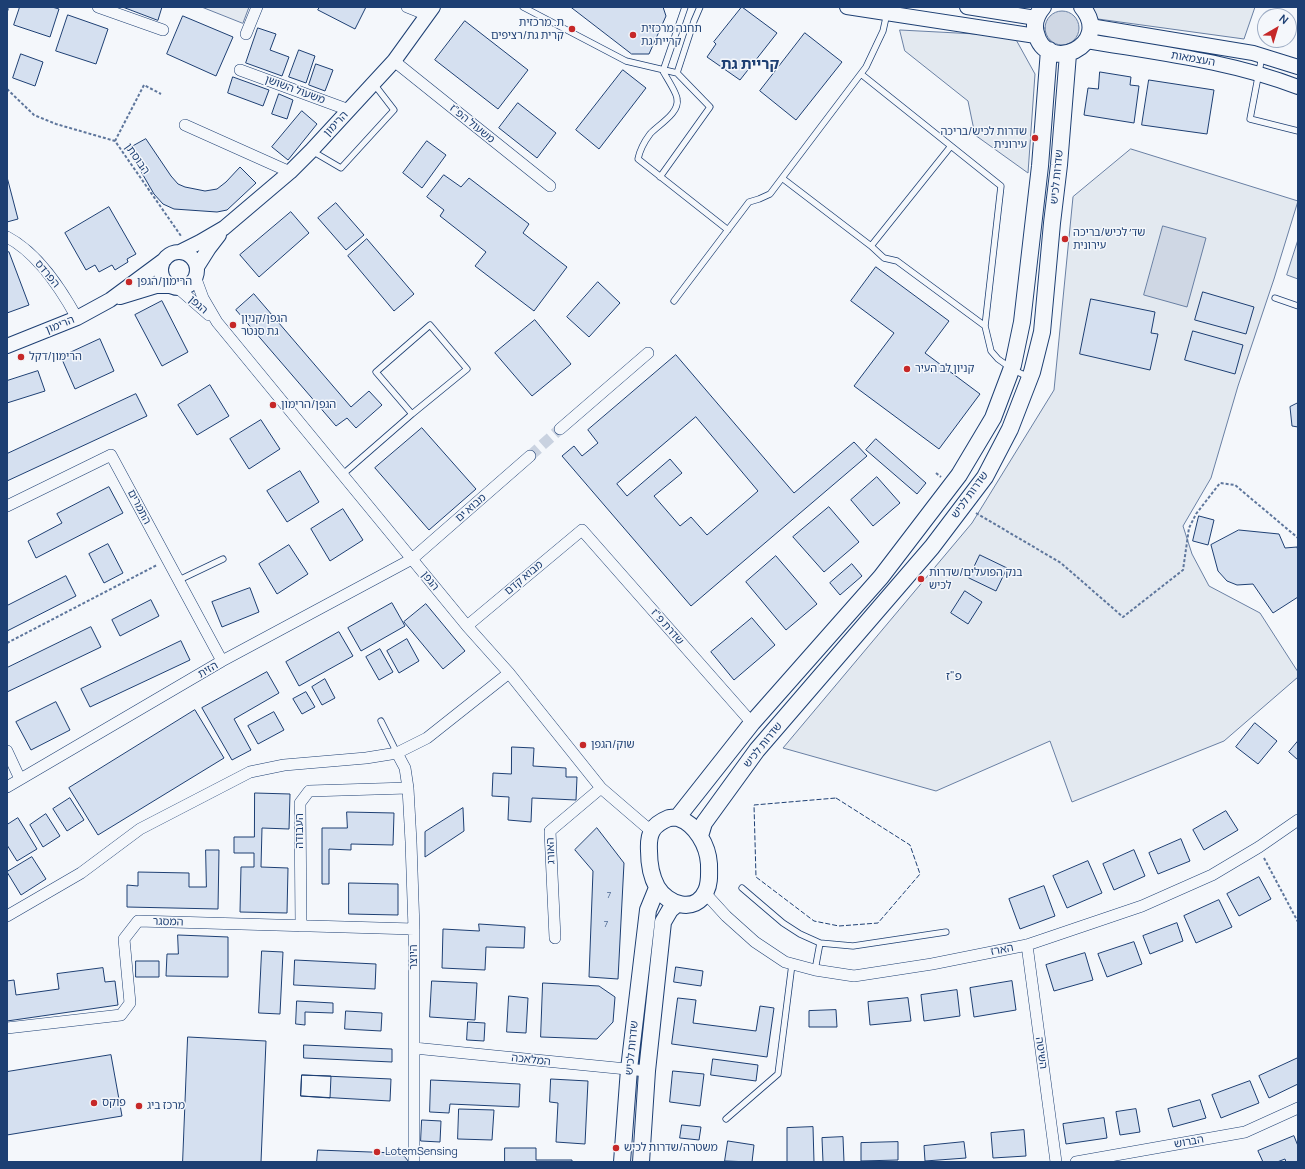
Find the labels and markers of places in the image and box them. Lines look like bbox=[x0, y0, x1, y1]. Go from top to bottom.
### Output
place label: ת. מרכזית קרית גת/רציפים bbox=[491, 16, 564, 42]
place label: תחנה מרכזית קריית גת bbox=[641, 22, 702, 48]
marker: ת. מרכזית קרית גת/רציפים bbox=[567, 24, 577, 34]
marker: תחנה מרכזית קריית גת bbox=[628, 30, 638, 40]
place label: שדרות לכיש/בריכה עירונית bbox=[940, 125, 1027, 151]
marker: שדרות לכיש/בריכה עירונית bbox=[1030, 133, 1040, 143]
place label: שד׳ לכיש/בריכה עירונית bbox=[1073, 226, 1145, 252]
marker: שד׳ לכיש/בריכה עירונית bbox=[1060, 234, 1070, 244]
place label: הרימון/הגפן bbox=[137, 275, 192, 289]
marker: הרימון/הגפן bbox=[124, 277, 134, 287]
place label: הגפן/קניון גת סנטר bbox=[241, 312, 287, 338]
marker: הגפן/קניון גת סנטר bbox=[228, 320, 238, 330]
place label: הרימון/דקל bbox=[29, 350, 82, 364]
marker: הרימון/דקל bbox=[16, 352, 26, 362]
place label: קניון לב העיר bbox=[915, 362, 974, 376]
marker: קניון לב העיר bbox=[902, 364, 912, 374]
place label: הגפן/הרימון bbox=[281, 398, 336, 412]
marker: הגפן/הרימון bbox=[268, 400, 278, 410]
place label: בנק הפועלים/שדרות לכיש bbox=[929, 566, 1023, 592]
marker: בנק הפועלים/שדרות לכיש bbox=[916, 574, 926, 584]
place label: שוק/הגפן bbox=[591, 738, 634, 752]
marker: שוק/הגפן bbox=[578, 740, 588, 750]
place label: פוקס bbox=[102, 1096, 126, 1110]
marker: פוקס bbox=[89, 1098, 99, 1108]
place label: מרכז ביג bbox=[147, 1099, 185, 1113]
marker: מרכז ביג bbox=[134, 1101, 144, 1111]
place label: משטרה/שדרות לכיש bbox=[624, 1141, 718, 1155]
marker: משטרה/שדרות לכיש bbox=[611, 1143, 621, 1153]
place label: LotemSensing bbox=[385, 1145, 458, 1159]
marker: LotemSensing bbox=[372, 1147, 382, 1157]

